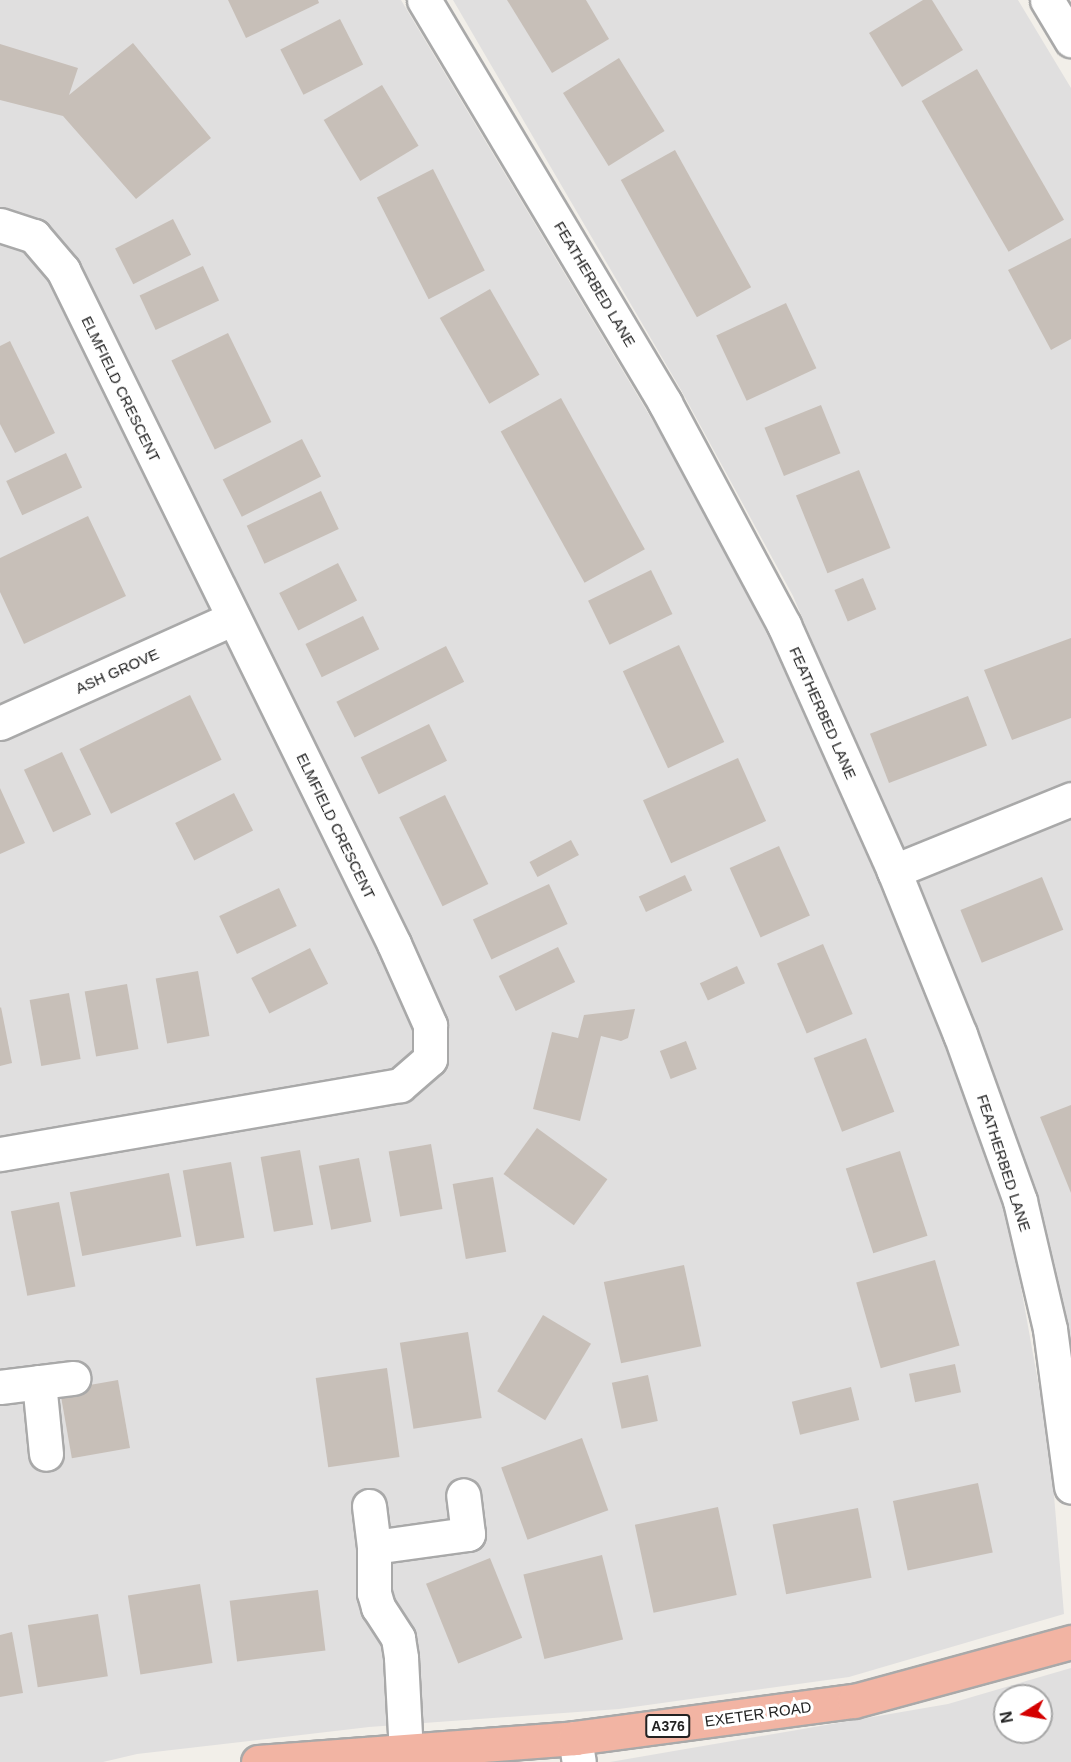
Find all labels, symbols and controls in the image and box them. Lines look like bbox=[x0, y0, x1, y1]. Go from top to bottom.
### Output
street label: FEATHERBED LANE bbox=[550, 218, 640, 350]
street label: ELMFIELD CRESCENT bbox=[78, 313, 164, 465]
street label: FEATHERBED LANE bbox=[786, 644, 860, 782]
street label: ASH GROVE bbox=[73, 645, 161, 697]
street label: ELMFIELD CRESCENT bbox=[293, 750, 379, 902]
street label: FEATHERBED LANE bbox=[973, 1092, 1035, 1234]
north arrow bbox=[993, 1684, 1053, 1744]
street label: EXETER ROAD bbox=[704, 1698, 812, 1730]
text: N bbox=[997, 1710, 1016, 1724]
road number: A376 bbox=[644, 1715, 692, 1737]

